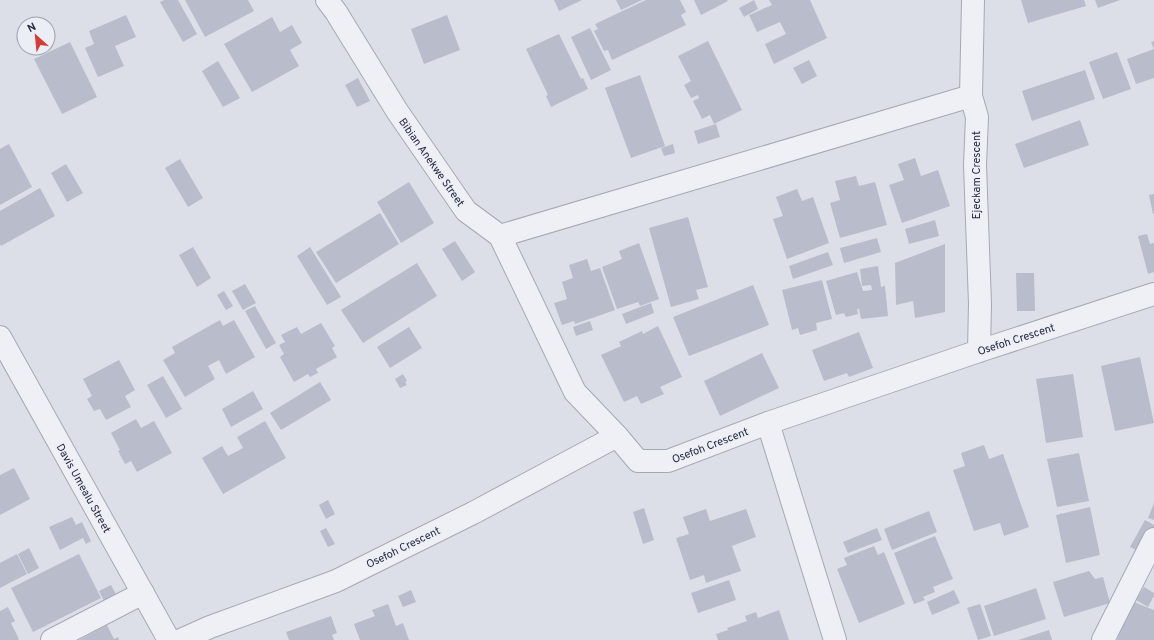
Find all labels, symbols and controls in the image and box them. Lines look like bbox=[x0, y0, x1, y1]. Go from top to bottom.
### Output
north arrow bbox=[16, 16, 56, 56]
text: N bbox=[25, 20, 39, 36]
street label: Bibian Anekwe Street bbox=[395, 115, 467, 210]
street label: Ejeckam Crescent bbox=[970, 131, 984, 219]
street label: Osefoh Crescent bbox=[976, 321, 1057, 359]
street label: Osefoh Crescent bbox=[670, 425, 750, 467]
street label: Davis Umealu Street bbox=[53, 441, 113, 536]
street label: Osefoh Crescent bbox=[364, 524, 443, 572]

